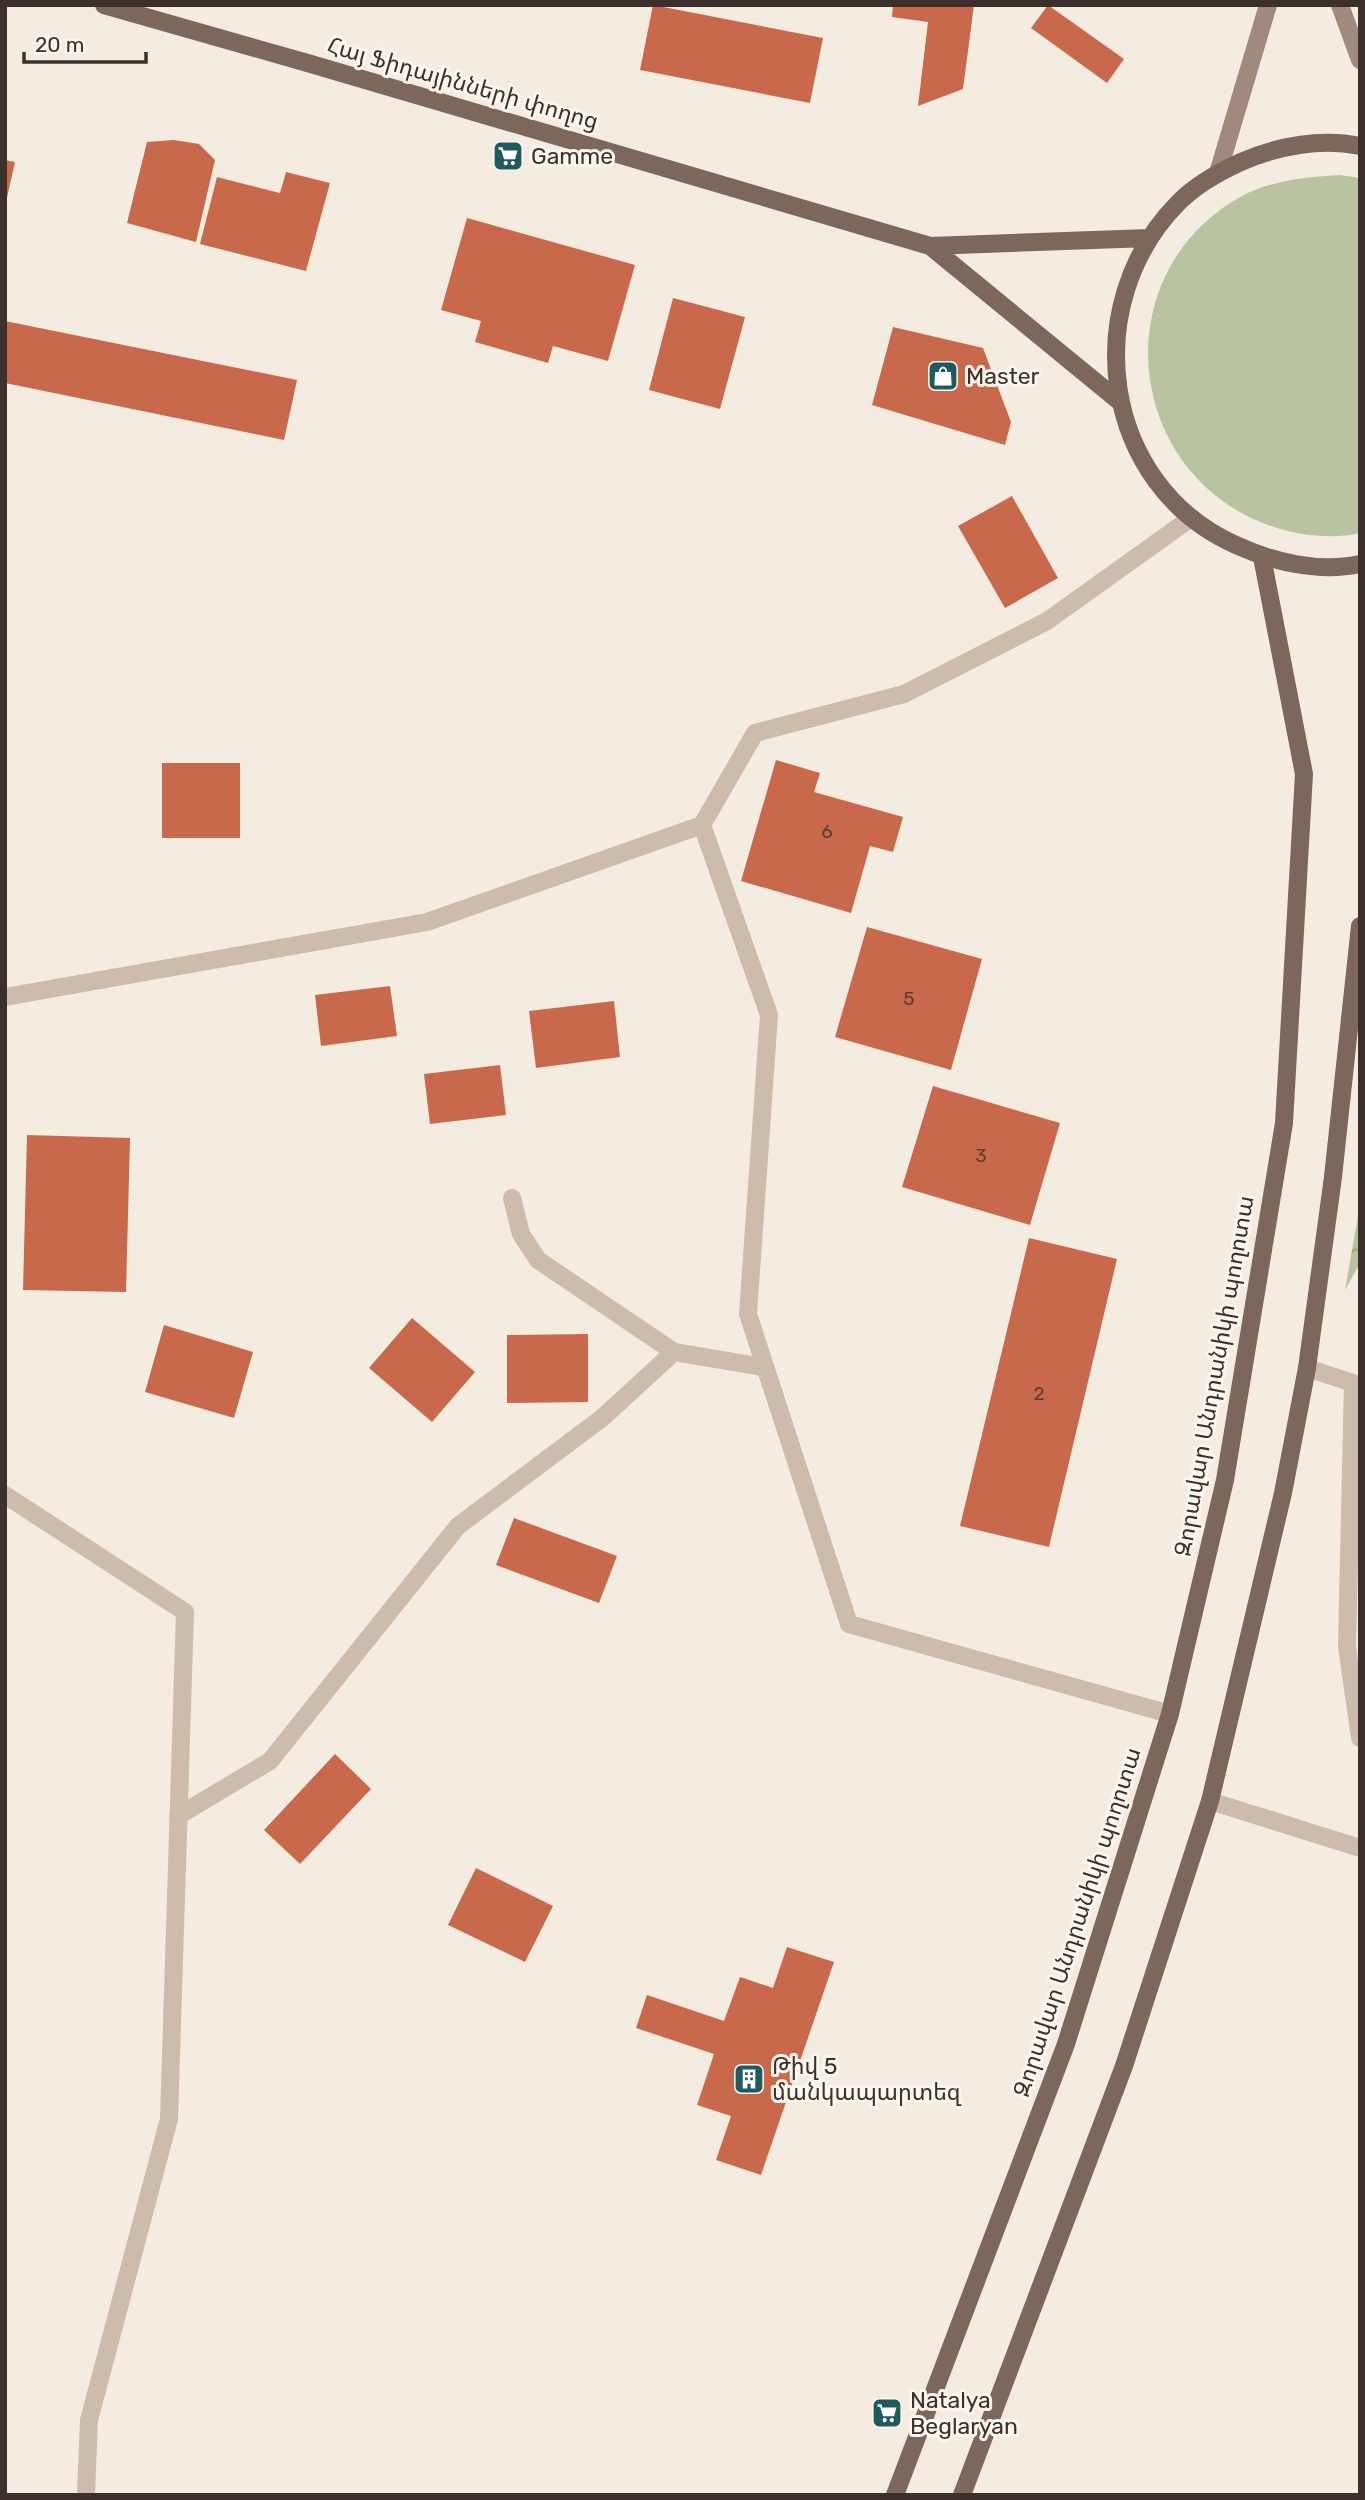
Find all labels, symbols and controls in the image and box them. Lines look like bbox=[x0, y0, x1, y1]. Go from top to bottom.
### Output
scale bar bbox=[24, 21, 147, 65]
street label: Հայ Ֆիդայինների փողոց bbox=[324, 31, 602, 135]
text: 20 m bbox=[35, 32, 84, 57]
supermarket icon: Gamme bbox=[491, 139, 525, 173]
place label: Gamme bbox=[531, 142, 613, 170]
shop icon: Master bbox=[926, 359, 960, 393]
place label: Master bbox=[966, 362, 1040, 390]
house number: 6 bbox=[821, 820, 833, 843]
house number: 5 bbox=[903, 987, 915, 1010]
house number: 3 bbox=[975, 1144, 987, 1167]
street label: Զորավար Անդրանիկի պողոտա bbox=[1168, 1193, 1260, 1559]
house number: 2 bbox=[1033, 1382, 1045, 1405]
street label: Զորավար Անդրանիկի պողոտա bbox=[1007, 1744, 1147, 2100]
place label: Թիվ 5 մանկապարտեզ bbox=[772, 2052, 962, 2106]
building icon: Թիվ 5 մանկապարտեզ bbox=[732, 2062, 766, 2096]
place label: Natalya Beglaryan bbox=[910, 2386, 1018, 2440]
supermarket icon: Natalya Beglaryan bbox=[870, 2396, 904, 2430]

